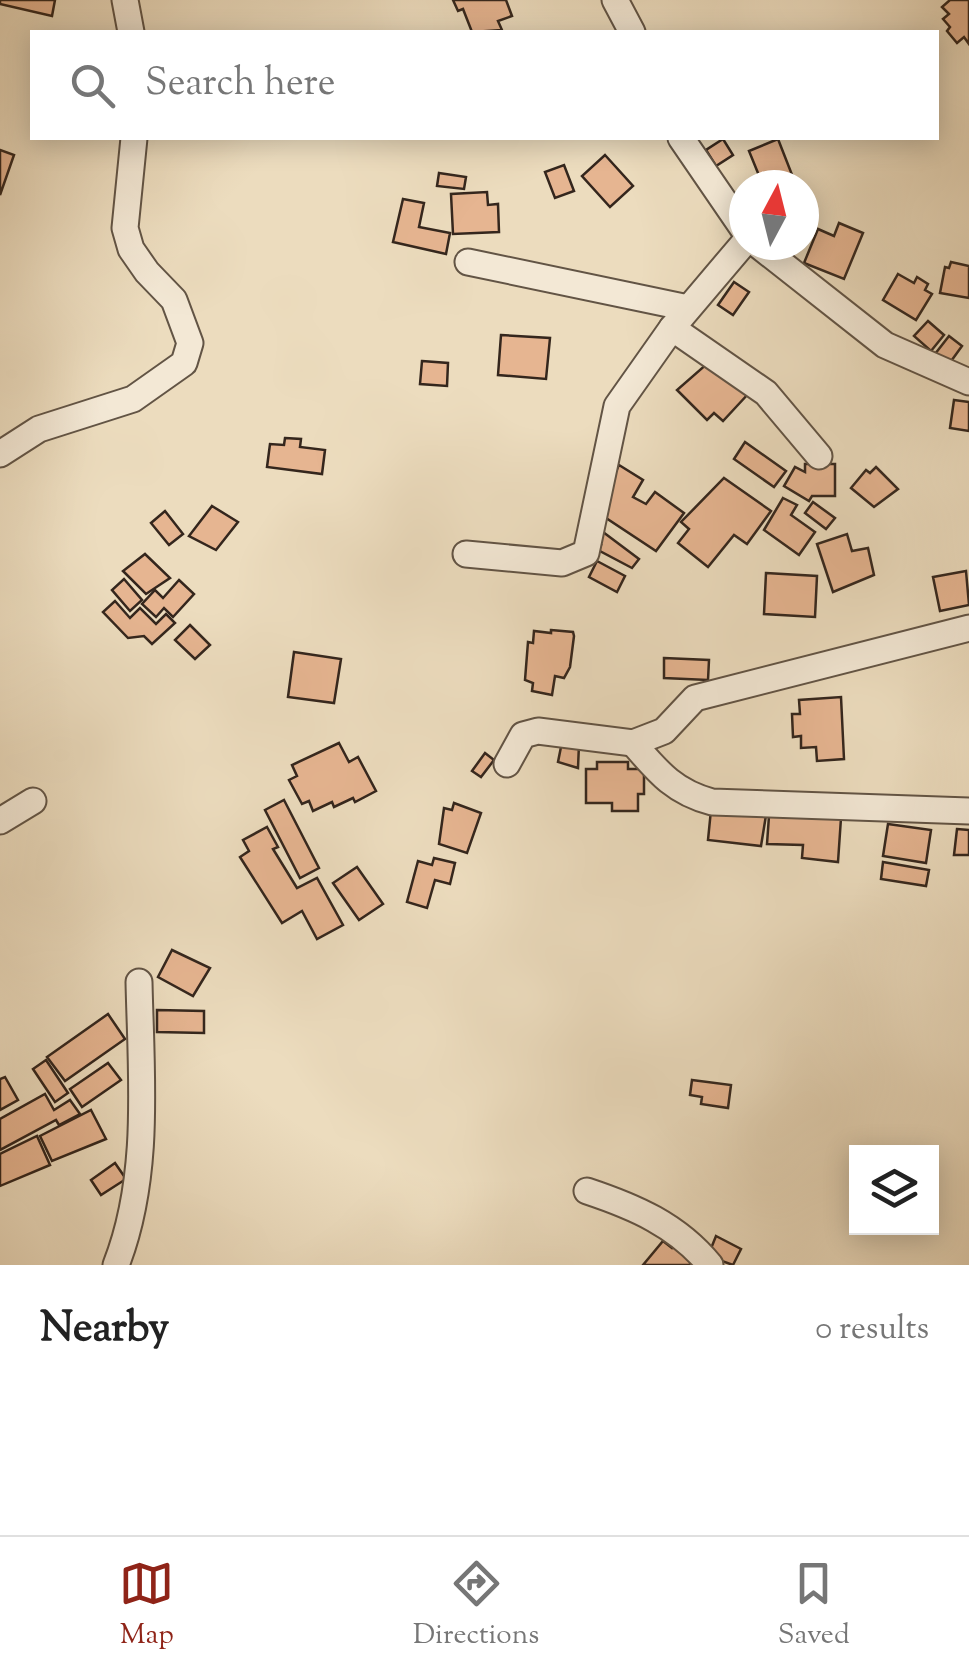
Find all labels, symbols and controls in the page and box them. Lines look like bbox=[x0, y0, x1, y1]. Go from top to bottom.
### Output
search box bbox=[30, 30, 939, 140]
icon: search bbox=[65, 58, 120, 113]
text: Search here bbox=[145, 58, 336, 112]
north arrow bbox=[729, 170, 819, 260]
map controls bbox=[849, 1145, 939, 1235]
button: layers bbox=[849, 1145, 939, 1235]
text: Nearby bbox=[40, 1300, 169, 1360]
text: 0 results bbox=[815, 1307, 929, 1353]
tab: Map bbox=[119, 1556, 174, 1656]
tab: Directions bbox=[413, 1556, 539, 1656]
tab: Saved bbox=[778, 1556, 850, 1656]

